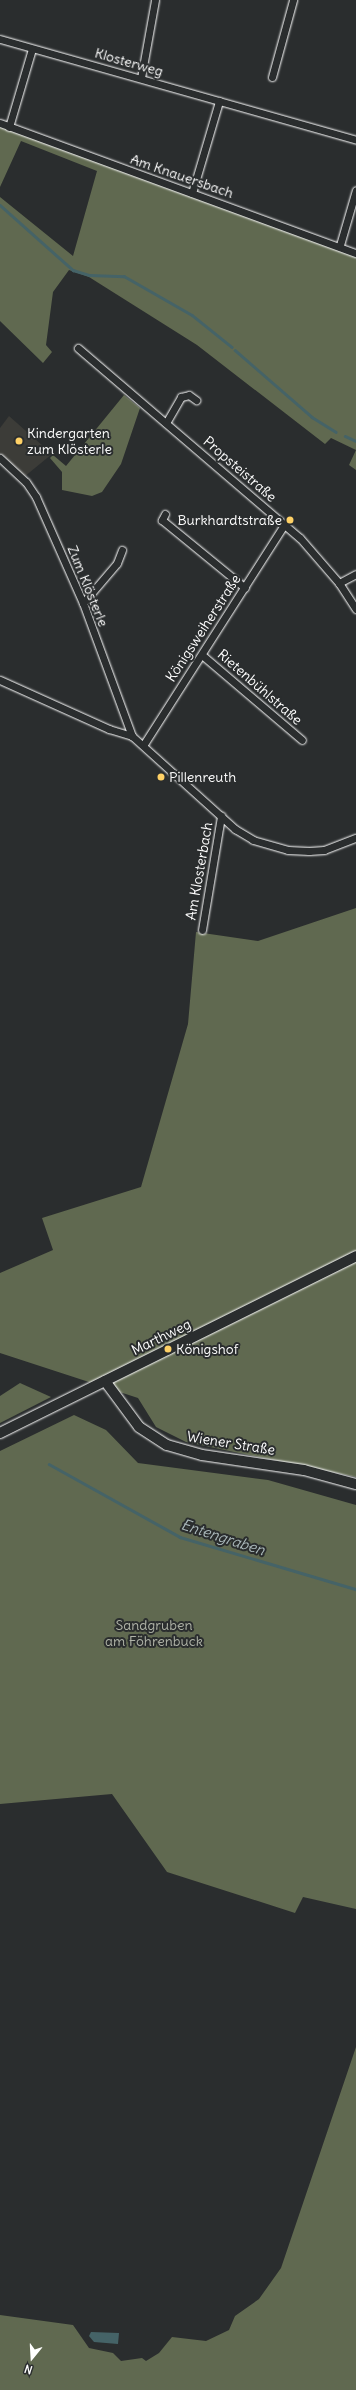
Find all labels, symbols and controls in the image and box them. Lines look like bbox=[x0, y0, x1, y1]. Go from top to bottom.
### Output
street label: Klosterweg bbox=[93, 44, 165, 80]
street label: Am Knauersbach bbox=[128, 150, 236, 202]
place label: Kindergarten zum Klösterle bbox=[27, 425, 112, 458]
street label: Propsteistraße bbox=[200, 433, 280, 505]
marker: Kindergarten zum Klösterle bbox=[14, 436, 24, 446]
place label: Burkhardtstraße bbox=[177, 512, 282, 528]
marker: Burkhardtstraße bbox=[285, 515, 295, 525]
street label: Zum Klösterle bbox=[64, 543, 112, 629]
street label: Königsweiherstraße bbox=[162, 571, 244, 685]
street label: Rietenbühlstraße bbox=[214, 646, 306, 728]
place label: Pillenreuth bbox=[169, 769, 236, 785]
marker: Pillenreuth bbox=[156, 772, 166, 782]
street label: Am Klosterbach bbox=[182, 821, 216, 921]
street label: Marthweg bbox=[129, 1315, 193, 1359]
place label: Königshof bbox=[176, 1341, 238, 1357]
marker: Königshof bbox=[163, 1344, 173, 1354]
street label: Wiener Straße bbox=[186, 1428, 276, 1458]
water label: Entengraben bbox=[179, 1515, 267, 1559]
park label: Sandgruben am Föhrenbuck bbox=[105, 1617, 203, 1650]
north arrow bbox=[12, 2338, 52, 2378]
text: N bbox=[23, 2362, 34, 2377]

